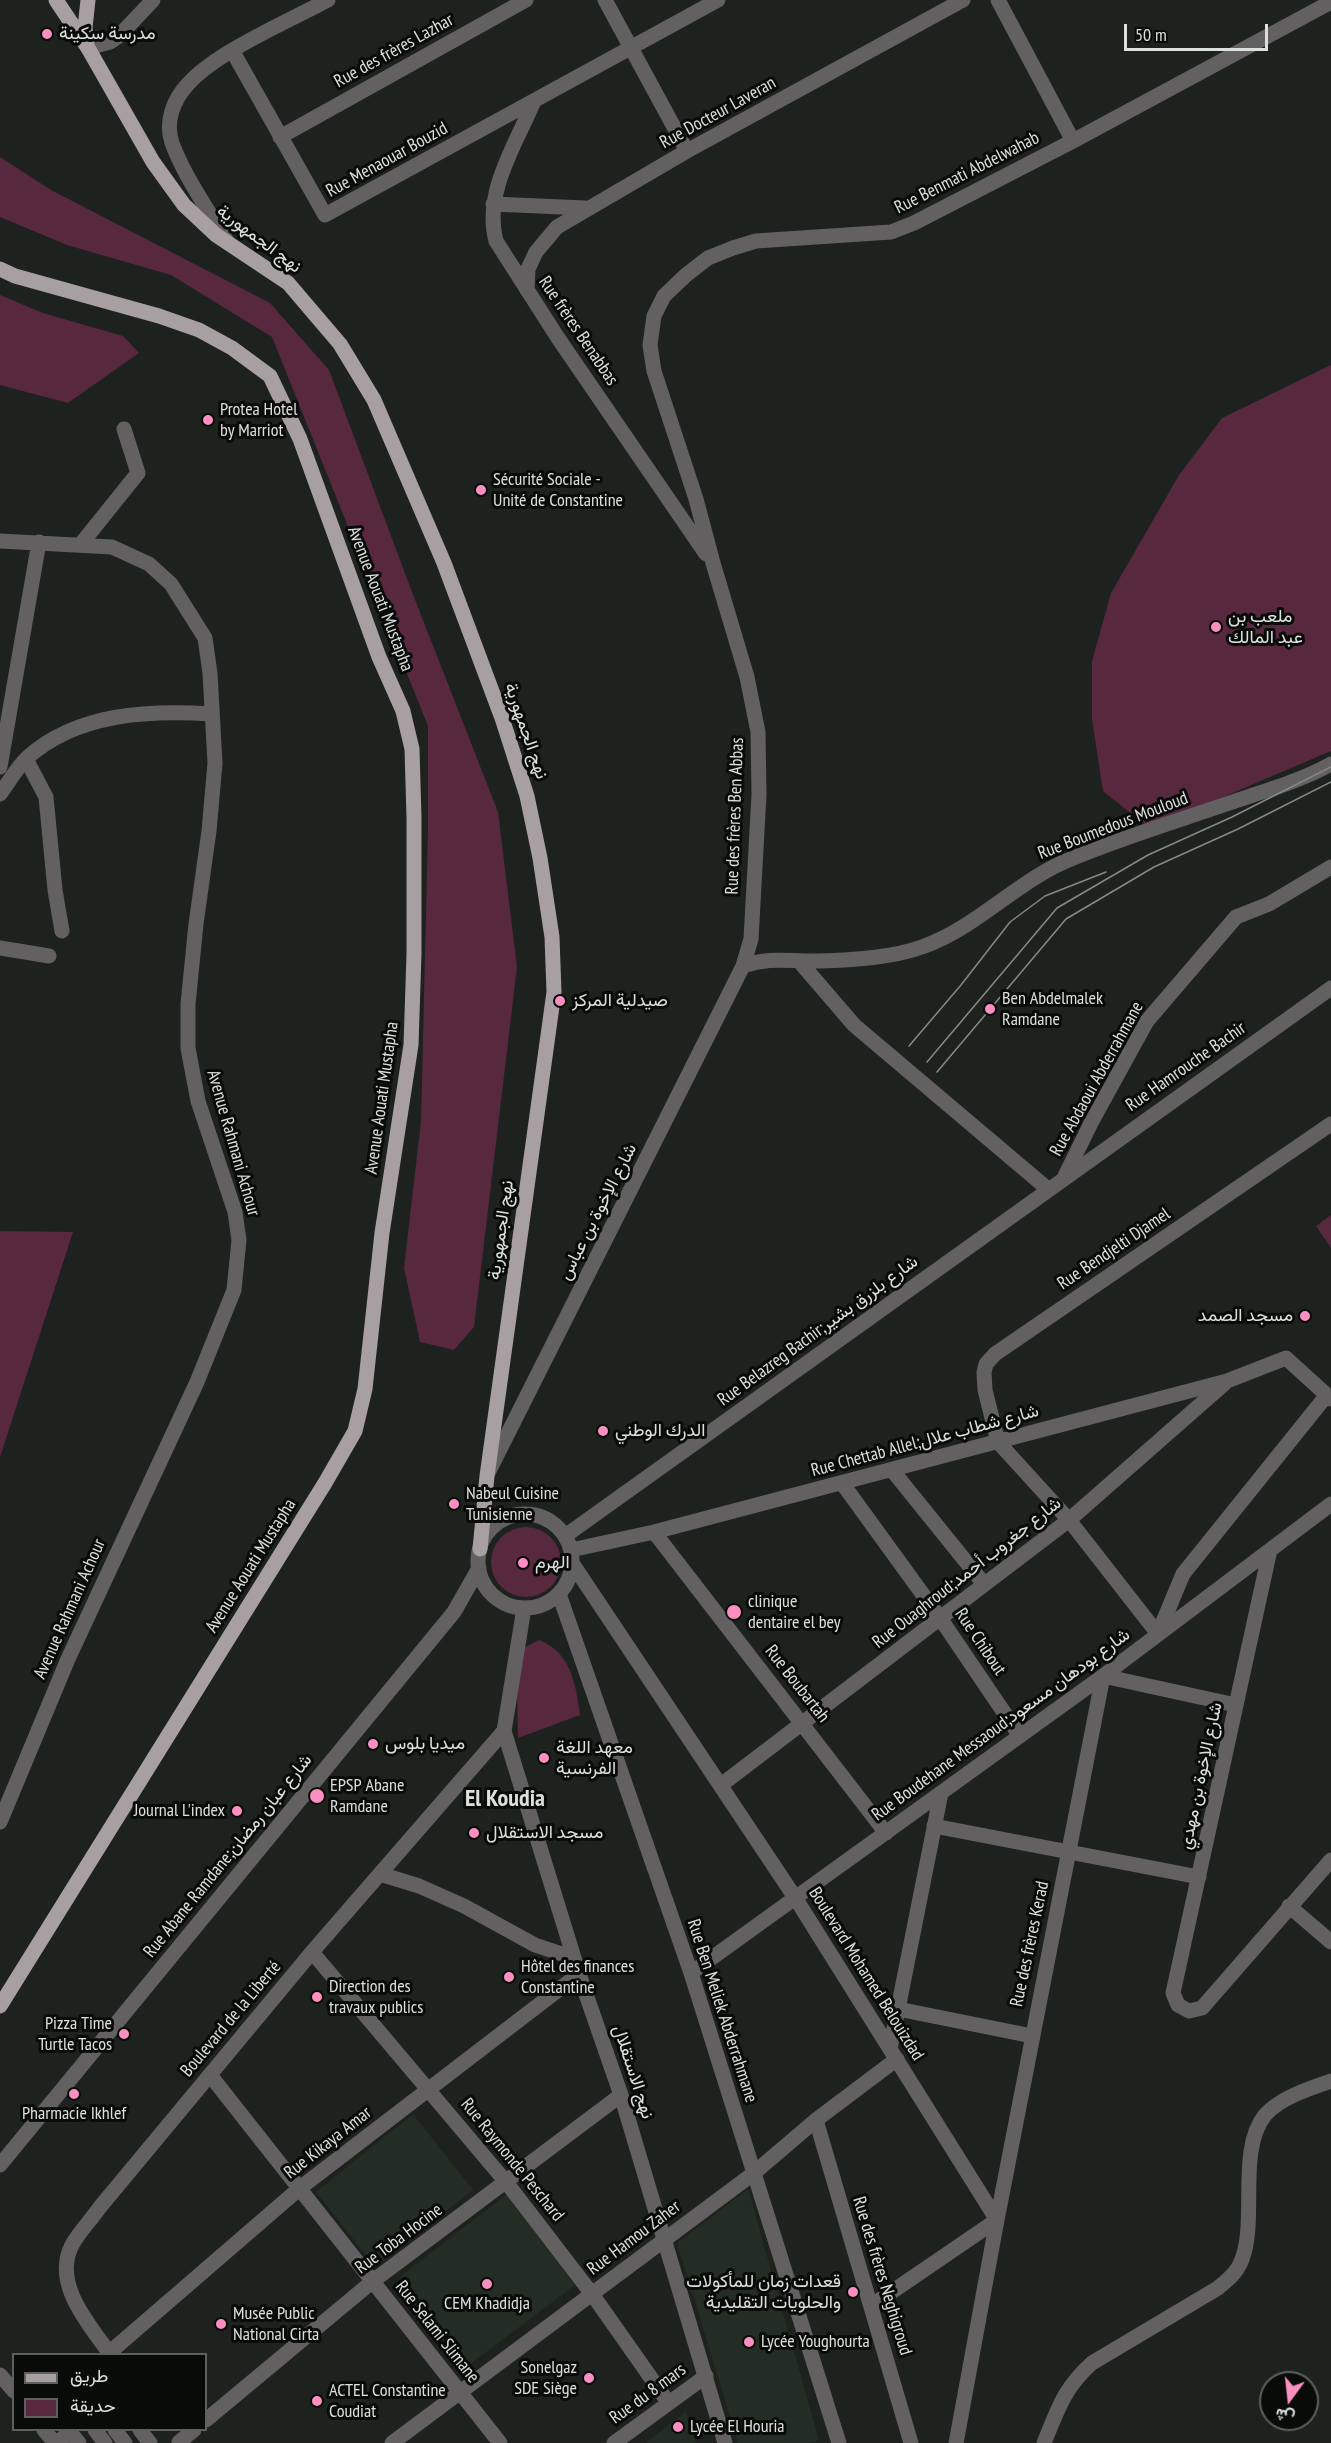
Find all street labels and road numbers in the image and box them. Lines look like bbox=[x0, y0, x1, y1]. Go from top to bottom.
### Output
street label: Rue des frères Lazhar bbox=[331, 9, 457, 93]
street label: Rue Docteur Laveran bbox=[656, 72, 780, 154]
street label: Rue Menaouar Bouzid bbox=[323, 118, 451, 202]
street label: Rue Benmati Abdelwahab bbox=[891, 127, 1043, 219]
street label: نهج الجمهورية bbox=[212, 200, 306, 278]
street label: Rue frères Benabbas bbox=[534, 272, 622, 390]
street label: Avenue Aouati Mustapha bbox=[342, 523, 418, 675]
street label: نهج الجمهورية bbox=[499, 680, 553, 782]
street label: Rue des frères Ben Abbas bbox=[721, 737, 749, 895]
street label: Rue Boumedous Mouloud bbox=[1035, 787, 1191, 865]
street label: Rue Abdaoui Abderrahmane bbox=[1046, 998, 1148, 1160]
street label: Rue Hamrouche Bachir bbox=[1122, 1018, 1250, 1116]
street label: Avenue Aouati Mustapha bbox=[361, 1020, 403, 1176]
street label: Avenue Rahmani Achour bbox=[202, 1068, 264, 1218]
street label: شارع الإخوة بن عباس bbox=[554, 1140, 642, 1284]
street label: نهج الجمهورية bbox=[483, 1179, 519, 1281]
street label: Rue Bendjelti Djamel bbox=[1054, 1203, 1174, 1295]
street label: Rue Belazreg Bachir;شارع بلزرق بشير bbox=[714, 1251, 922, 1411]
street label: Rue Chettab Allel;شارع شطاب علال bbox=[809, 1400, 1041, 1482]
street label: Rue Ouaghroud;شارع جغروب أحمد bbox=[868, 1493, 1066, 1653]
street label: Avenue Aouati Mustapha bbox=[201, 1495, 301, 1637]
street label: Avenue Rahmani Achour bbox=[29, 1536, 111, 1682]
street label: Rue Chibout bbox=[950, 1604, 1010, 1680]
street label: Rue Boudehane Messaoud;شارع بودهان مسعود bbox=[868, 1624, 1134, 1826]
street label: Rue Boubartah bbox=[760, 1641, 834, 1727]
street label: شارع الإخوة بن مهدي bbox=[1175, 1701, 1227, 1851]
street label: Rue Abane Ramdane;شارع عبان رمضان bbox=[139, 1750, 317, 1962]
street label: Rue des frères Kerad bbox=[1006, 1879, 1054, 2009]
street label: Boulevard Mohamed Belouizdad bbox=[804, 1883, 928, 2065]
street label: Rue Ben Meliek Abderrahmane bbox=[682, 1917, 762, 2105]
street label: Boulevard de la Liberté bbox=[176, 1957, 286, 2081]
street label: نهج الاستقلال bbox=[608, 2022, 658, 2122]
street label: Rue Raymonde Peschard bbox=[456, 2094, 568, 2226]
street label: Rue Kikaya Amar bbox=[280, 2102, 376, 2184]
street label: Rue des frères Neghigroud bbox=[848, 2194, 916, 2358]
street label: Rue Hamou Zaher bbox=[583, 2196, 685, 2280]
street label: Rue Toba Hocine bbox=[351, 2199, 447, 2279]
street label: Rue Selami Slimane bbox=[390, 2277, 484, 2387]
street label: Rue du 8 mars bbox=[606, 2359, 690, 2429]

